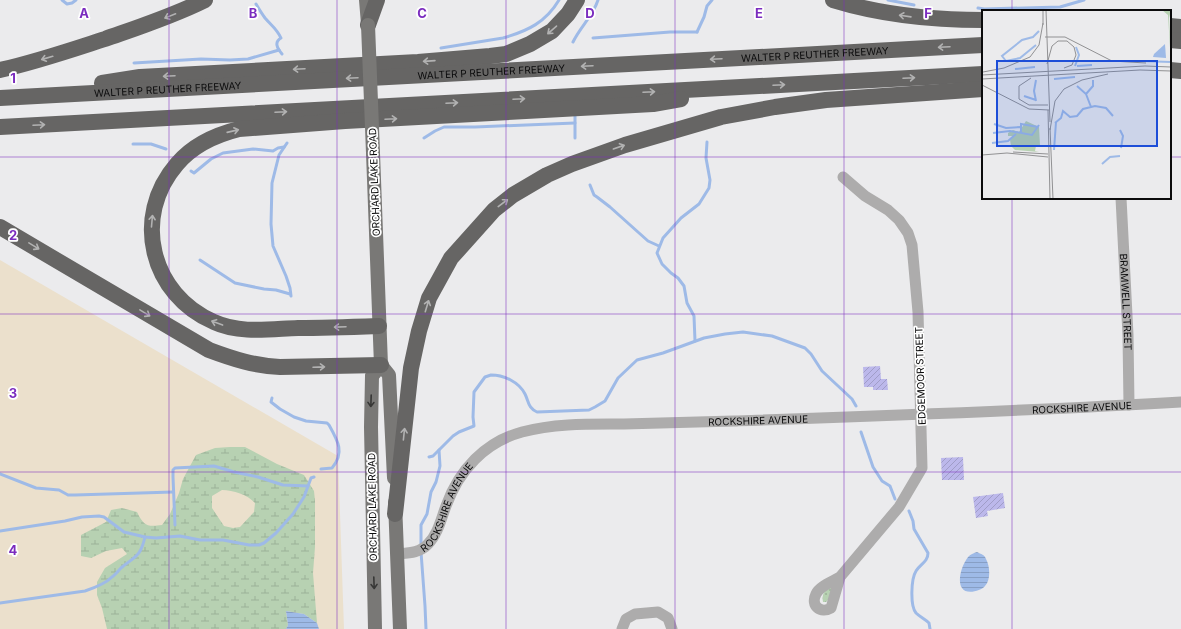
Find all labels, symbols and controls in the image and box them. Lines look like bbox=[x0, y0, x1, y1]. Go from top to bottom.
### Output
text: A bbox=[79, 5, 89, 21]
text: B bbox=[249, 5, 258, 21]
text: C bbox=[417, 5, 427, 21]
text: D bbox=[585, 5, 595, 21]
text: E bbox=[755, 5, 763, 21]
text: F bbox=[924, 5, 932, 21]
inset map bbox=[982, 10, 1171, 199]
one-way arrow bbox=[899, 12, 912, 20]
one-way arrow bbox=[164, 13, 176, 20]
one-way arrow bbox=[547, 25, 557, 34]
one-way arrow bbox=[938, 43, 951, 50]
street label: WALTER P REUTHER FREEWAY bbox=[741, 44, 889, 64]
one-way arrow bbox=[40, 55, 53, 62]
one-way arrow bbox=[710, 55, 723, 63]
one-way arrow bbox=[423, 58, 436, 65]
street label: WALTER P REUTHER FREEWAY bbox=[417, 62, 565, 81]
one-way arrow bbox=[581, 62, 594, 69]
one-way arrow bbox=[293, 65, 306, 72]
text: 1 bbox=[10, 70, 16, 86]
one-way arrow bbox=[163, 72, 176, 79]
one-way arrow bbox=[902, 74, 915, 82]
one-way arrow bbox=[346, 75, 359, 82]
street label: WALTER P REUTHER FREEWAY bbox=[94, 79, 242, 99]
one-way arrow bbox=[772, 81, 785, 89]
one-way arrow bbox=[642, 88, 655, 96]
one-way arrow bbox=[512, 96, 525, 103]
one-way arrow bbox=[445, 99, 458, 106]
one-way arrow bbox=[274, 108, 287, 116]
one-way arrow bbox=[384, 115, 397, 122]
one-way arrow bbox=[32, 121, 45, 128]
one-way arrow bbox=[227, 126, 240, 134]
street label: ORCHARD LAKE ROAD bbox=[366, 128, 382, 236]
one-way arrow bbox=[613, 143, 626, 150]
one-way arrow bbox=[497, 199, 508, 207]
one-way arrow bbox=[149, 215, 156, 228]
text: 2 bbox=[9, 227, 17, 243]
one-way arrow bbox=[28, 243, 40, 251]
street label: BRAMWELL STREET bbox=[1118, 253, 1134, 350]
one-way arrow bbox=[424, 300, 431, 313]
one-way arrow bbox=[139, 309, 150, 317]
one-way arrow bbox=[210, 319, 223, 326]
one-way arrow bbox=[334, 323, 347, 331]
street label: EDGEMOOR STREET bbox=[912, 327, 928, 425]
one-way arrow bbox=[312, 363, 325, 371]
text: 3 bbox=[9, 385, 17, 401]
one-way arrow bbox=[367, 394, 375, 407]
street label: ROCKSHIRE AVENUE bbox=[1032, 399, 1132, 416]
street label: ROCKSHIRE AVENUE bbox=[708, 413, 808, 428]
one-way arrow bbox=[400, 428, 408, 441]
street label: ORCHARD LAKE ROAD bbox=[365, 453, 379, 561]
street label: ROCKSHIRE AVENUE bbox=[418, 460, 475, 554]
text: 4 bbox=[9, 542, 18, 558]
one-way arrow bbox=[370, 576, 378, 589]

